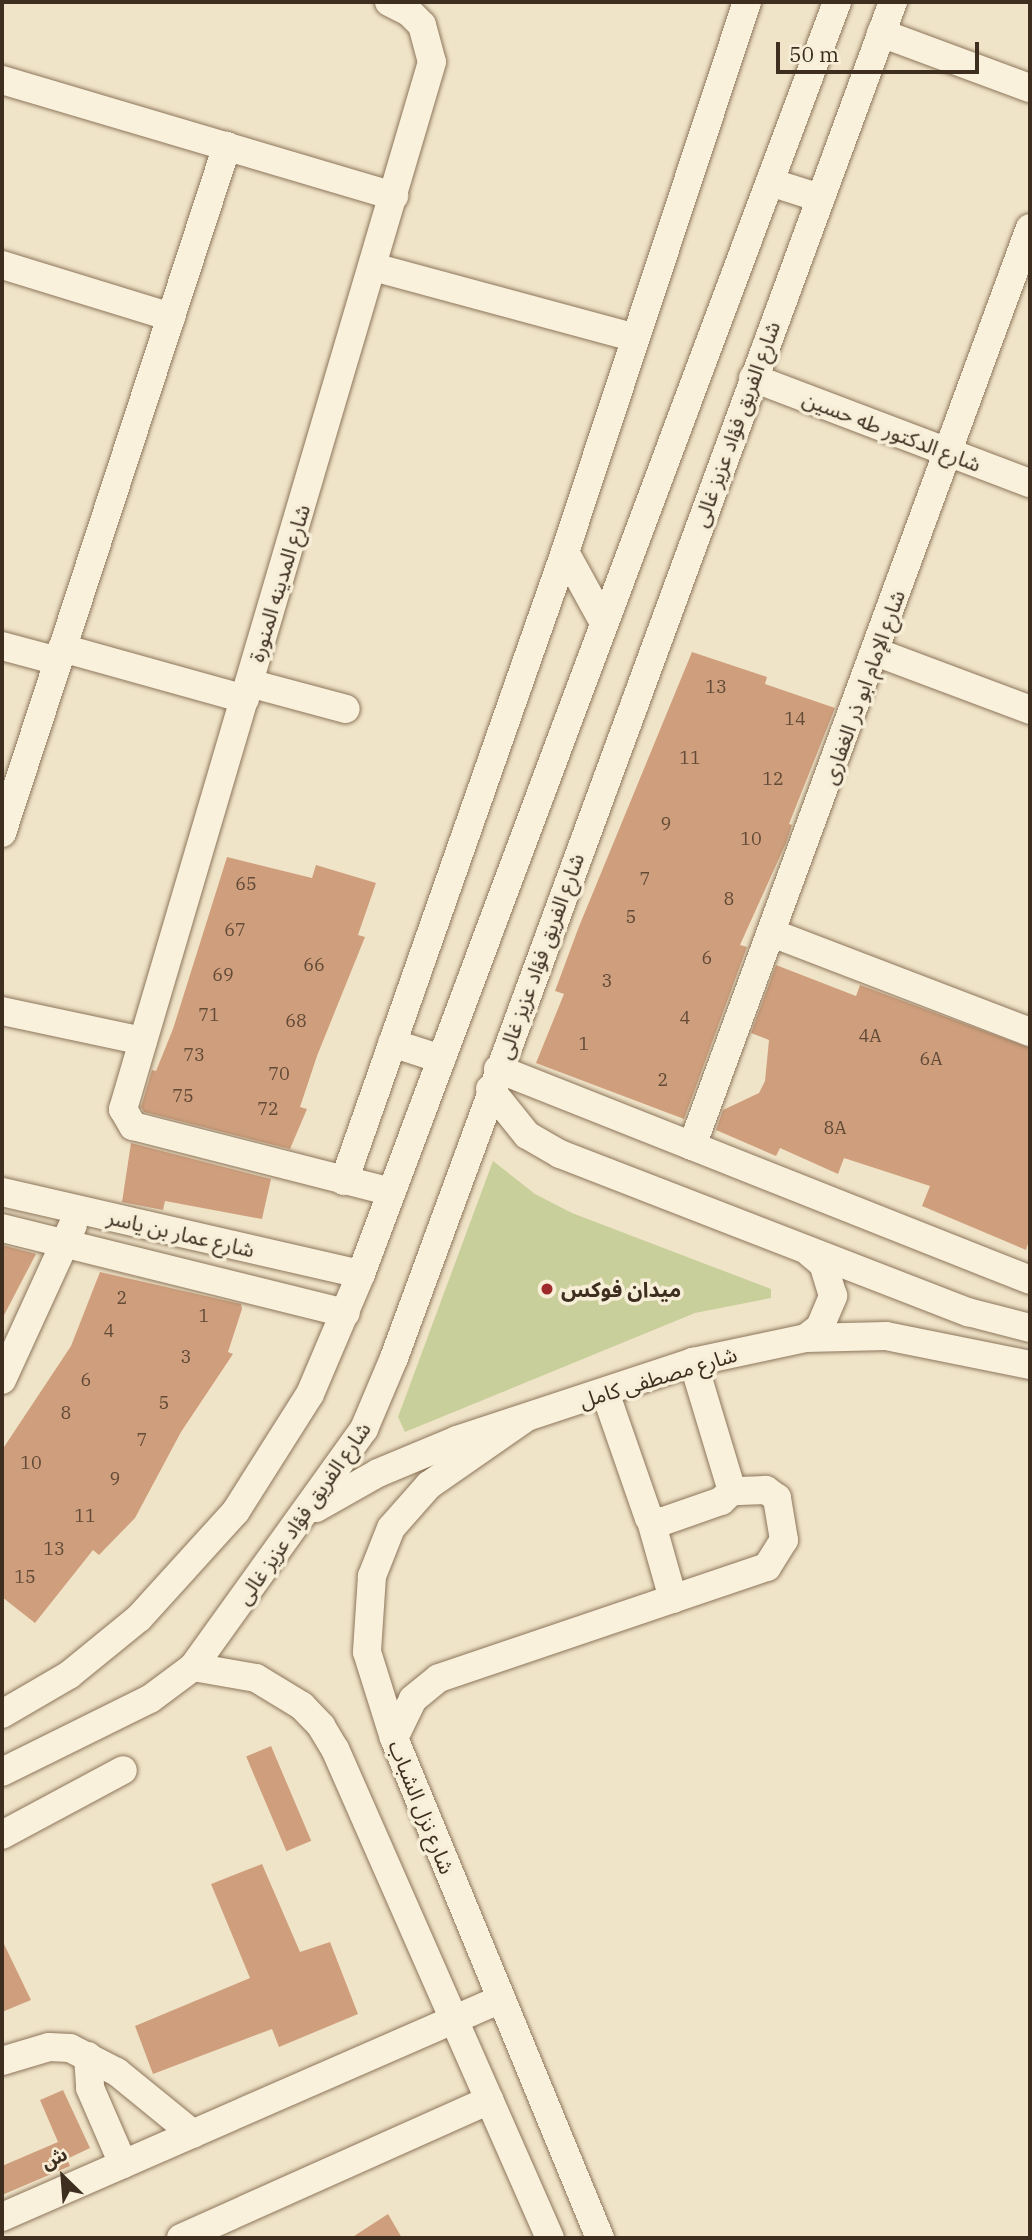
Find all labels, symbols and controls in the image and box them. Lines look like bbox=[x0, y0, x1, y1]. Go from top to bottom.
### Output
scale bar bbox=[780, 28, 983, 72]
text: 50 m bbox=[789, 40, 839, 68]
street label: شارع الفريق فؤاد عزيز غالى bbox=[687, 318, 785, 530]
street label: شارع الدكتور طه حسين bbox=[799, 385, 985, 477]
street label: شارع المدينه المنورة bbox=[243, 501, 315, 665]
street label: شارع الإمام ابو ذر الغفارى bbox=[816, 586, 910, 788]
house number: 13 bbox=[705, 676, 727, 698]
house number: 14 bbox=[784, 708, 806, 730]
house number: 11 bbox=[679, 747, 701, 769]
house number: 12 bbox=[762, 768, 784, 790]
house number: 9 bbox=[661, 813, 671, 835]
house number: 10 bbox=[740, 828, 762, 850]
street label: شارع الفريق فؤاد عزيز غالى bbox=[491, 850, 589, 1062]
house number: 7 bbox=[640, 868, 650, 890]
house number: 65 bbox=[235, 873, 257, 895]
house number: 8 bbox=[724, 888, 734, 910]
house number: 5 bbox=[626, 906, 636, 928]
house number: 67 bbox=[224, 919, 246, 941]
house number: 6 bbox=[702, 947, 712, 969]
house number: 66 bbox=[303, 954, 325, 976]
house number: 69 bbox=[212, 964, 234, 986]
house number: 3 bbox=[602, 970, 612, 992]
house number: 71 bbox=[198, 1004, 220, 1026]
house number: 4 bbox=[680, 1007, 690, 1029]
house number: 68 bbox=[285, 1010, 307, 1032]
house number: 4A bbox=[858, 1025, 882, 1047]
house number: 1 bbox=[579, 1033, 589, 1055]
house number: 73 bbox=[183, 1044, 205, 1066]
house number: 6A bbox=[919, 1048, 943, 1070]
house number: 70 bbox=[268, 1063, 290, 1085]
house number: 2 bbox=[658, 1069, 668, 1091]
house number: 75 bbox=[172, 1085, 194, 1107]
house number: 72 bbox=[257, 1098, 279, 1120]
house number: 8A bbox=[823, 1117, 847, 1139]
street label: شارع عمار بن ياسر bbox=[105, 1204, 257, 1262]
place label: ميدان فوكس bbox=[561, 1276, 681, 1302]
marker: ميدان فوكس bbox=[539, 1281, 555, 1297]
house number: 2 bbox=[117, 1287, 127, 1309]
house number: 1 bbox=[199, 1305, 209, 1327]
house number: 4 bbox=[104, 1320, 114, 1342]
street label: شارع مصطفى كامل bbox=[576, 1341, 740, 1413]
house number: 3 bbox=[181, 1346, 191, 1368]
house number: 6 bbox=[81, 1369, 91, 1391]
house number: 5 bbox=[159, 1392, 169, 1414]
house number: 8 bbox=[61, 1402, 71, 1424]
street label: شارع الفريق فؤاد عزيز غالى bbox=[230, 1417, 376, 1609]
house number: 7 bbox=[137, 1429, 147, 1451]
house number: 10 bbox=[20, 1452, 42, 1474]
house number: 9 bbox=[110, 1468, 120, 1490]
house number: 11 bbox=[74, 1505, 96, 1527]
house number: 13 bbox=[43, 1538, 65, 1560]
house number: 15 bbox=[14, 1566, 36, 1588]
street label: شارع نزل الشباب bbox=[384, 1737, 460, 1877]
north arrow bbox=[28, 2142, 98, 2212]
text: ش bbox=[37, 2142, 71, 2174]

